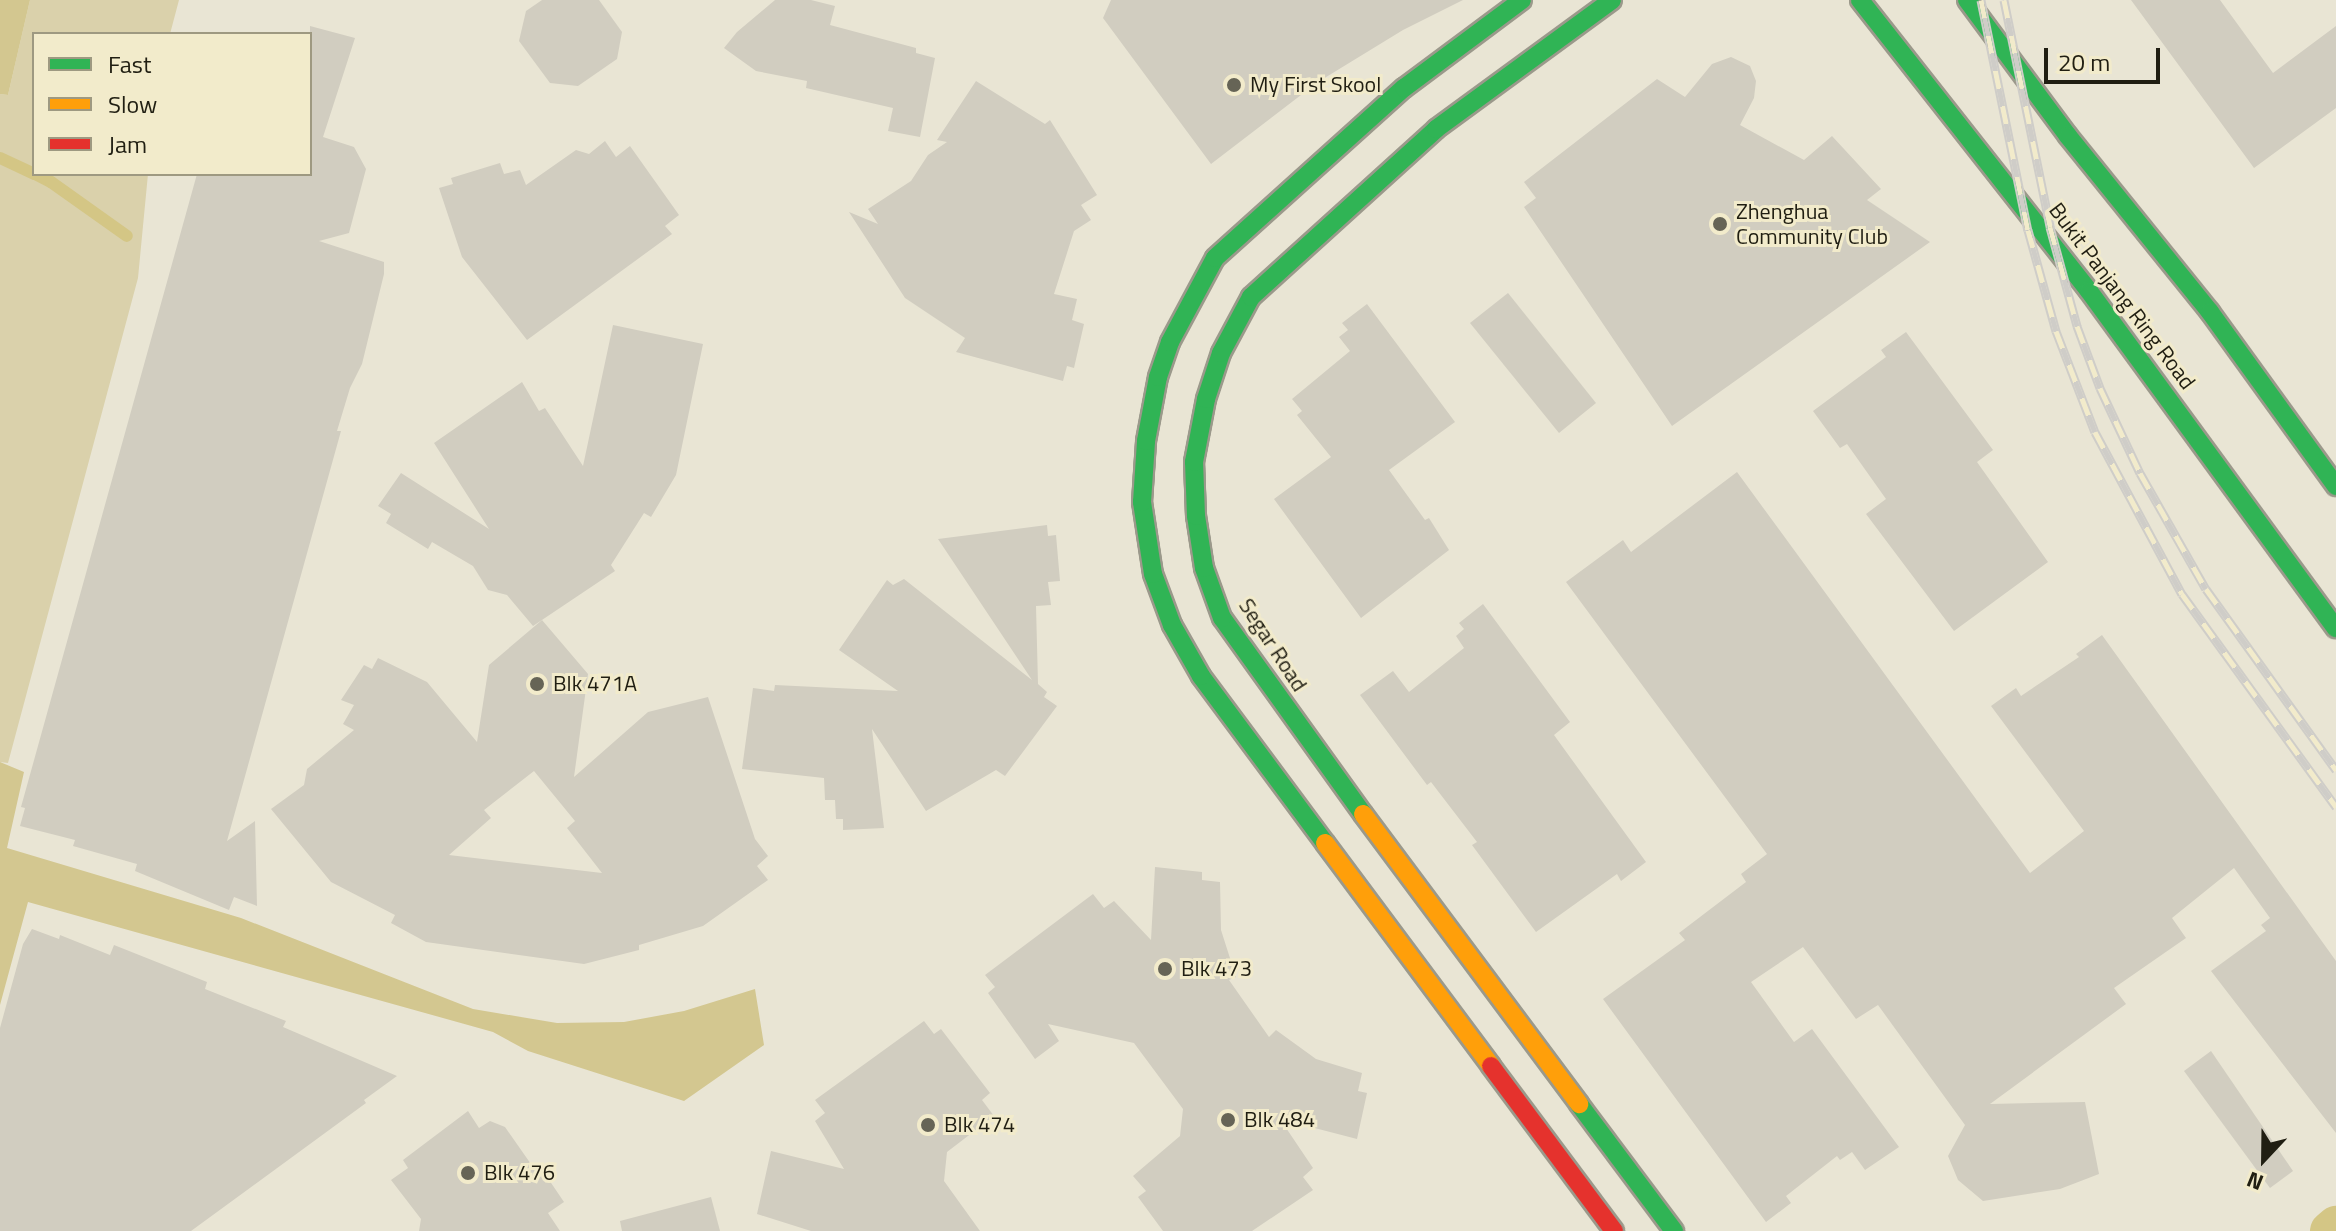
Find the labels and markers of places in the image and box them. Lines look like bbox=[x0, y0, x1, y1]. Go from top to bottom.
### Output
place label: My First Skool bbox=[1250, 72, 1381, 98]
marker: My First Skool bbox=[1225, 76, 1243, 94]
place label: Zhenghua Community Club bbox=[1736, 198, 1888, 250]
marker: Zhenghua Community Club bbox=[1711, 215, 1729, 233]
place label: Blk 471A bbox=[553, 671, 637, 697]
marker: Blk 471A bbox=[528, 675, 546, 693]
place label: Blk 473 bbox=[1181, 956, 1252, 982]
marker: Blk 473 bbox=[1156, 960, 1174, 978]
place label: Blk 484 bbox=[1244, 1107, 1315, 1133]
marker: Blk 484 bbox=[1219, 1111, 1237, 1129]
place label: Blk 474 bbox=[944, 1112, 1015, 1138]
marker: Blk 474 bbox=[919, 1116, 937, 1134]
place label: Blk 476 bbox=[484, 1160, 555, 1186]
marker: Blk 476 bbox=[459, 1164, 477, 1182]

